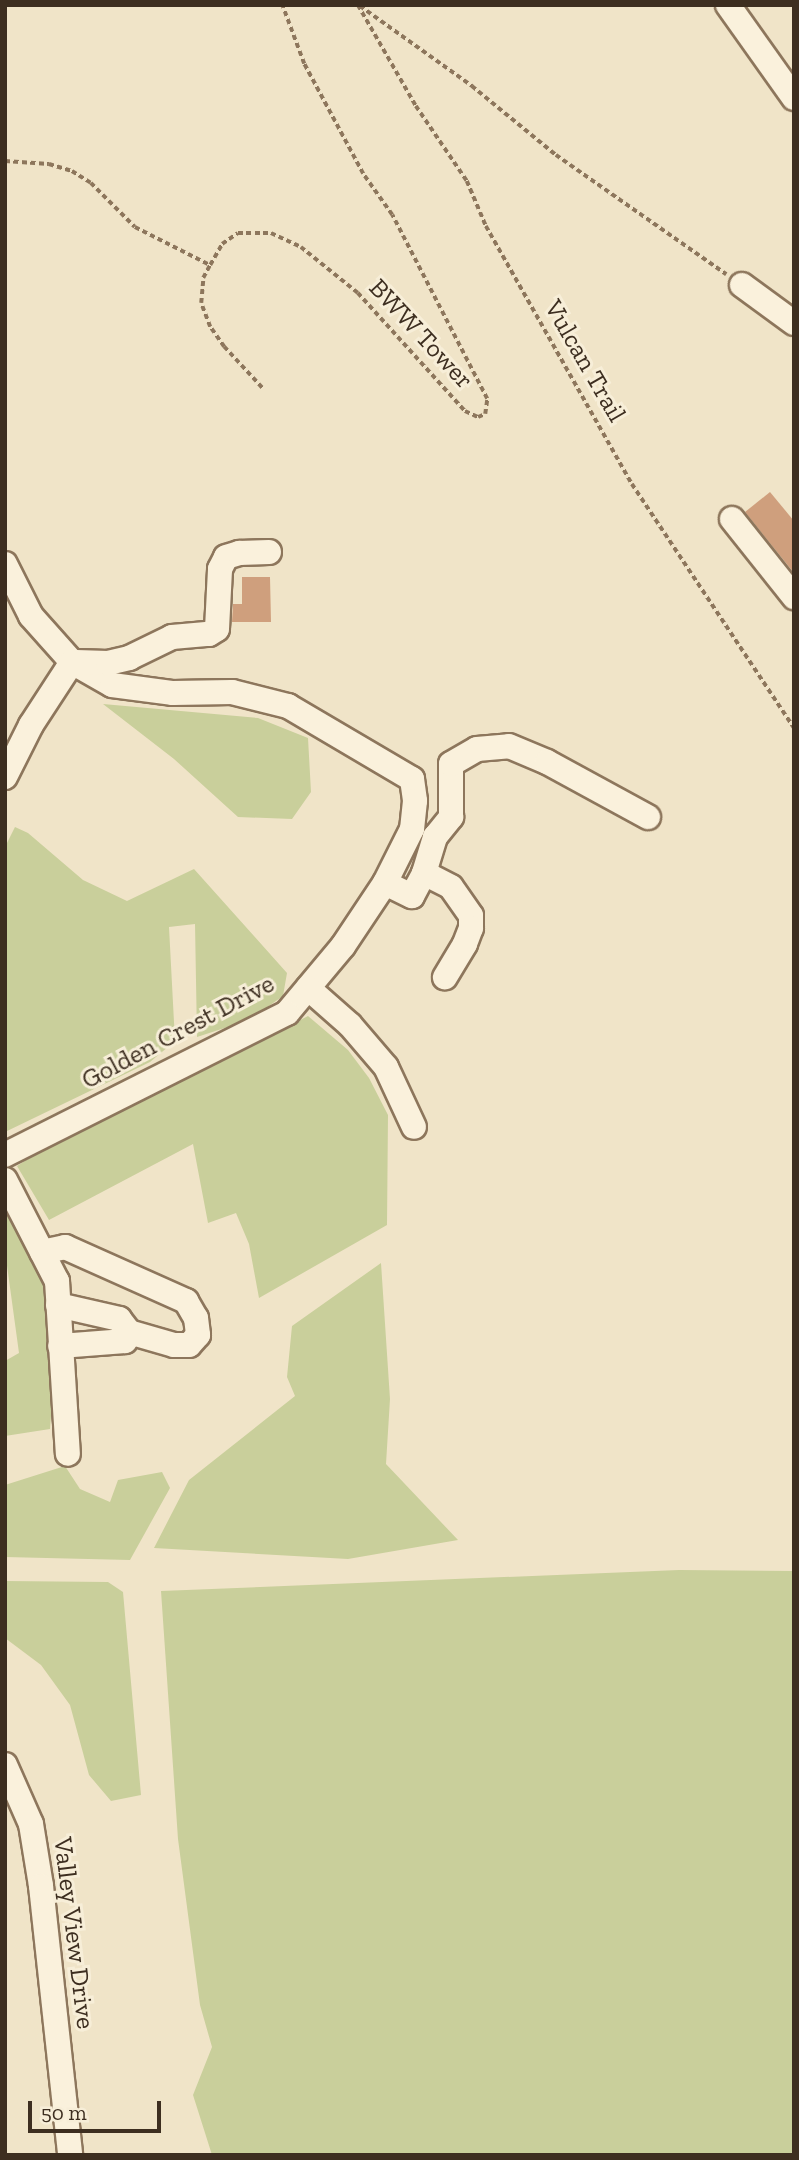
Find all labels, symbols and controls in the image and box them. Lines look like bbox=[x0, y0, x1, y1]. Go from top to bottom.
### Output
street label: BWW Tower bbox=[362, 272, 480, 396]
street label: Vulcan Trail bbox=[537, 294, 633, 428]
street label: Golden Crest Drive bbox=[76, 968, 280, 1096]
street label: Valley View Drive bbox=[47, 1834, 101, 2032]
scale bar bbox=[32, 2086, 164, 2130]
text: 50 m bbox=[41, 2100, 87, 2125]

